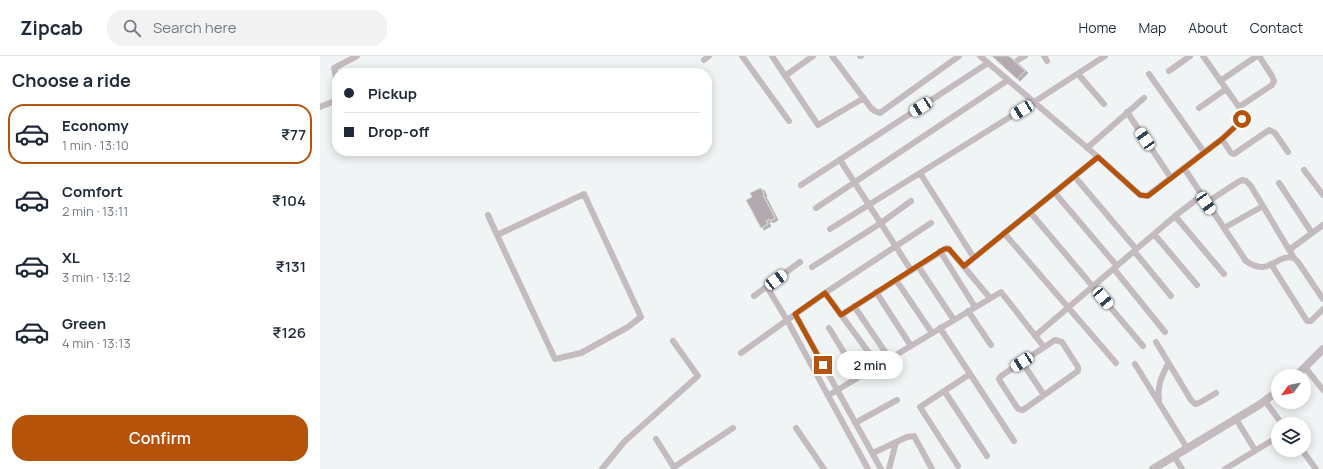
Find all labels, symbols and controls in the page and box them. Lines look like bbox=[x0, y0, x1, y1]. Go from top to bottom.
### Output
search box bbox=[107, 10, 387, 46]
text: Zipcab bbox=[20, 15, 83, 41]
icon: search bbox=[121, 17, 143, 39]
text: Search here bbox=[153, 17, 236, 38]
text: Home bbox=[1079, 18, 1116, 37]
text: Map bbox=[1138, 18, 1166, 37]
text: About bbox=[1188, 18, 1228, 37]
text: Contact bbox=[1250, 18, 1303, 37]
text: Choose a ride bbox=[12, 68, 131, 92]
text: Pickup bbox=[368, 83, 417, 104]
car bbox=[908, 95, 934, 119]
car bbox=[1009, 99, 1035, 121]
route start bbox=[1233, 110, 1251, 128]
text: Economy bbox=[62, 115, 129, 136]
icon: car bbox=[14, 116, 50, 152]
text: Drop-off bbox=[368, 121, 429, 142]
text: ₹77 bbox=[281, 124, 306, 145]
car bbox=[1133, 126, 1157, 152]
text: 1 min · 13:10 bbox=[62, 136, 129, 154]
text: Comfort bbox=[62, 181, 123, 202]
icon: car bbox=[14, 182, 50, 218]
text: ₹104 bbox=[272, 190, 306, 211]
car bbox=[1194, 190, 1218, 216]
text: 2 min · 13:11 bbox=[62, 202, 128, 220]
text: XL bbox=[62, 247, 80, 268]
icon: car bbox=[14, 248, 50, 284]
text: ₹131 bbox=[276, 256, 306, 277]
text: 3 min · 13:12 bbox=[62, 268, 130, 286]
car bbox=[763, 268, 789, 292]
car bbox=[1091, 285, 1115, 311]
text: Green bbox=[62, 313, 106, 334]
icon: car bbox=[14, 314, 50, 350]
text: ₹126 bbox=[272, 322, 306, 343]
text: 4 min · 13:13 bbox=[62, 334, 131, 352]
car bbox=[1009, 350, 1035, 374]
callout: 2 min bbox=[837, 351, 903, 379]
route end bbox=[814, 356, 832, 374]
text: 2 min bbox=[853, 356, 887, 374]
north arrow bbox=[1271, 369, 1311, 409]
map controls bbox=[1271, 369, 1311, 457]
button: Confirm bbox=[12, 415, 308, 461]
button: layers bbox=[1271, 417, 1311, 457]

